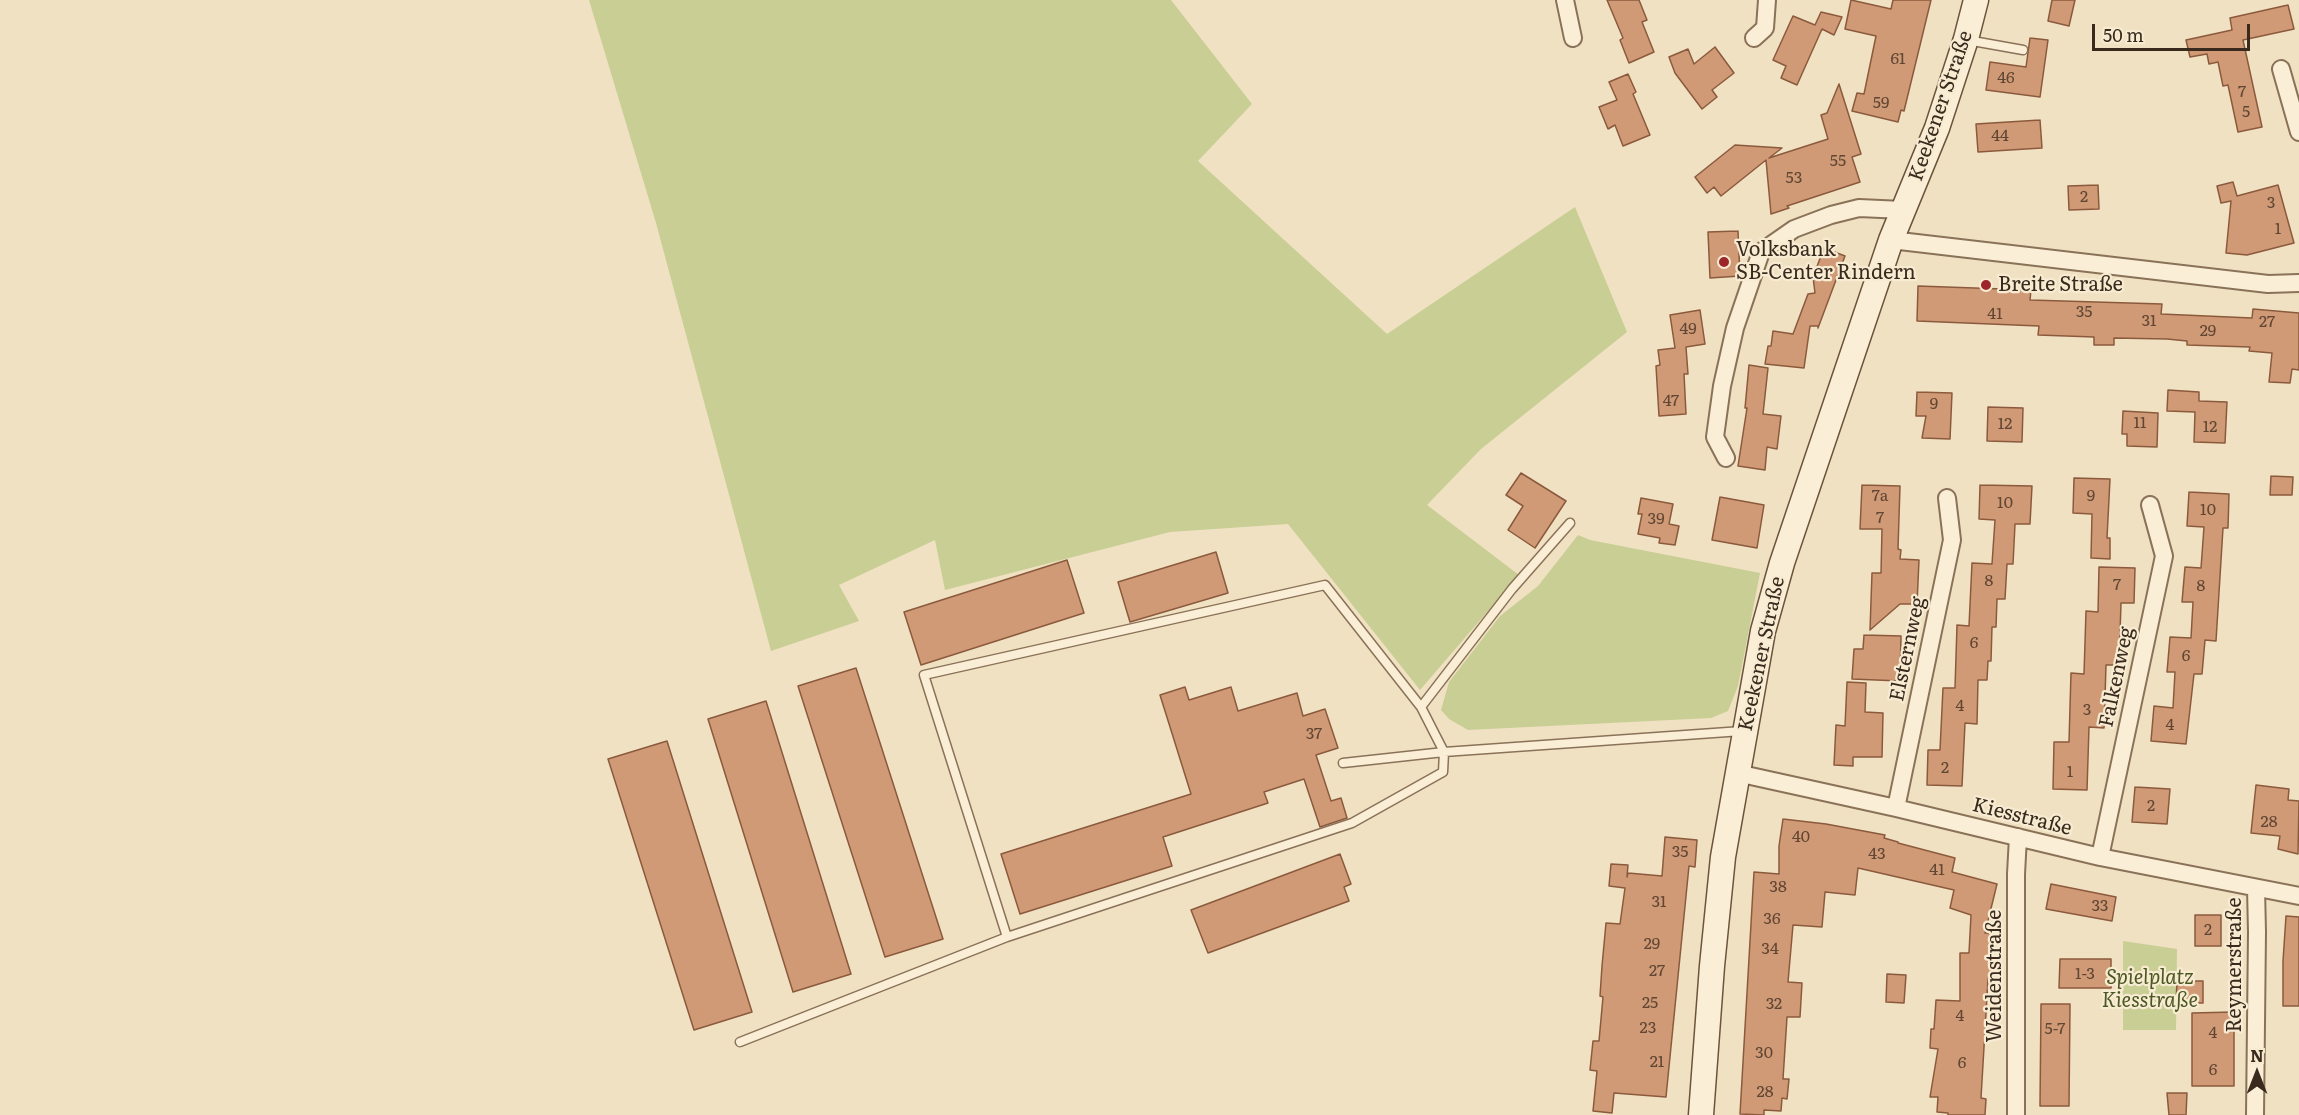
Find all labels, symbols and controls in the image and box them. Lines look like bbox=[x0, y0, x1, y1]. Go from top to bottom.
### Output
scale bar bbox=[2095, 12, 2252, 50]
text: 50 m bbox=[2103, 21, 2144, 48]
street label: Keekener Straße bbox=[1904, 28, 1978, 184]
house number: 61 bbox=[1890, 49, 1906, 69]
house number: 46 bbox=[1997, 68, 2015, 88]
house number: 7 bbox=[2238, 82, 2246, 102]
house number: 59 bbox=[1873, 93, 1889, 113]
house number: 5 bbox=[2242, 102, 2250, 122]
house number: 44 bbox=[1991, 126, 2009, 146]
house number: 55 bbox=[1830, 151, 1846, 171]
house number: 53 bbox=[1786, 168, 1802, 188]
house number: 2 bbox=[2080, 187, 2088, 207]
house number: 3 bbox=[2267, 193, 2275, 213]
house number: 1 bbox=[2275, 219, 2281, 239]
place label: Volksbank SB-Center Rindern bbox=[1736, 238, 1916, 285]
marker: Volksbank SB-Center Rindern bbox=[1717, 255, 1731, 269]
place label: Breite Straße bbox=[1998, 273, 2123, 297]
marker: Breite Straße bbox=[1979, 278, 1993, 292]
house number: 35 bbox=[2076, 302, 2092, 322]
house number: 41 bbox=[1987, 304, 2003, 324]
house number: 31 bbox=[2141, 311, 2157, 331]
house number: 27 bbox=[2259, 312, 2275, 332]
house number: 49 bbox=[1679, 319, 1697, 339]
house number: 29 bbox=[2200, 321, 2216, 341]
house number: 47 bbox=[1663, 391, 1679, 411]
house number: 9 bbox=[1930, 394, 1938, 414]
house number: 11 bbox=[2133, 413, 2147, 433]
house number: 12 bbox=[1998, 414, 2012, 434]
house number: 12 bbox=[2203, 417, 2217, 437]
house number: 7a bbox=[1872, 486, 1888, 506]
house number: 9 bbox=[2087, 486, 2095, 506]
house number: 10 bbox=[1997, 493, 2013, 513]
house number: 10 bbox=[2200, 500, 2216, 520]
house number: 7 bbox=[1876, 508, 1884, 528]
house number: 39 bbox=[1647, 509, 1665, 529]
house number: 8 bbox=[1985, 571, 1993, 591]
street label: Keekener Straße bbox=[1734, 574, 1790, 734]
house number: 7 bbox=[2113, 575, 2121, 595]
house number: 8 bbox=[2197, 576, 2205, 596]
street label: Elsternweg bbox=[1885, 594, 1931, 704]
street label: Falkenweg bbox=[2095, 625, 2139, 729]
house number: 6 bbox=[1970, 633, 1978, 653]
house number: 6 bbox=[2182, 646, 2190, 666]
house number: 4 bbox=[1956, 696, 1964, 716]
house number: 3 bbox=[2083, 700, 2091, 720]
house number: 4 bbox=[2166, 715, 2174, 735]
house number: 37 bbox=[1306, 724, 1322, 744]
house number: 2 bbox=[1941, 758, 1949, 778]
house number: 1 bbox=[2067, 762, 2073, 782]
street label: Kiesstraße bbox=[1970, 793, 2074, 841]
house number: 2 bbox=[2147, 796, 2155, 816]
house number: 28 bbox=[2261, 812, 2277, 832]
house number: 40 bbox=[1792, 827, 1810, 847]
house number: 35 bbox=[1672, 842, 1688, 862]
house number: 43 bbox=[1868, 844, 1886, 864]
house number: 41 bbox=[1929, 860, 1945, 880]
house number: 38 bbox=[1769, 877, 1787, 897]
house number: 31 bbox=[1651, 892, 1667, 912]
house number: 33 bbox=[2092, 896, 2108, 916]
street label: Reymerstraße bbox=[2223, 897, 2247, 1033]
house number: 36 bbox=[1763, 909, 1781, 929]
street label: Weidenstraße bbox=[1983, 910, 2007, 1042]
house number: 2 bbox=[2204, 920, 2212, 940]
house number: 29 bbox=[1644, 934, 1660, 954]
house number: 34 bbox=[1761, 939, 1779, 959]
house number: 27 bbox=[1649, 961, 1665, 981]
house number: 1-3 bbox=[2075, 964, 2095, 984]
park label: Spielplatz Kiesstraße bbox=[2102, 966, 2198, 1013]
house number: 25 bbox=[1642, 993, 1658, 1013]
house number: 32 bbox=[1766, 994, 1782, 1014]
house number: 4 bbox=[1956, 1006, 1964, 1026]
house number: 23 bbox=[1640, 1018, 1656, 1038]
house number: 5-7 bbox=[2045, 1019, 2065, 1039]
house number: 4 bbox=[2209, 1023, 2217, 1043]
house number: 30 bbox=[1755, 1043, 1773, 1063]
north arrow bbox=[2227, 1043, 2287, 1103]
text: N bbox=[2250, 1043, 2264, 1067]
house number: 21 bbox=[1650, 1052, 1664, 1072]
house number: 6 bbox=[1958, 1053, 1966, 1073]
house number: 6 bbox=[2209, 1060, 2217, 1080]
house number: 28 bbox=[1757, 1082, 1773, 1102]

